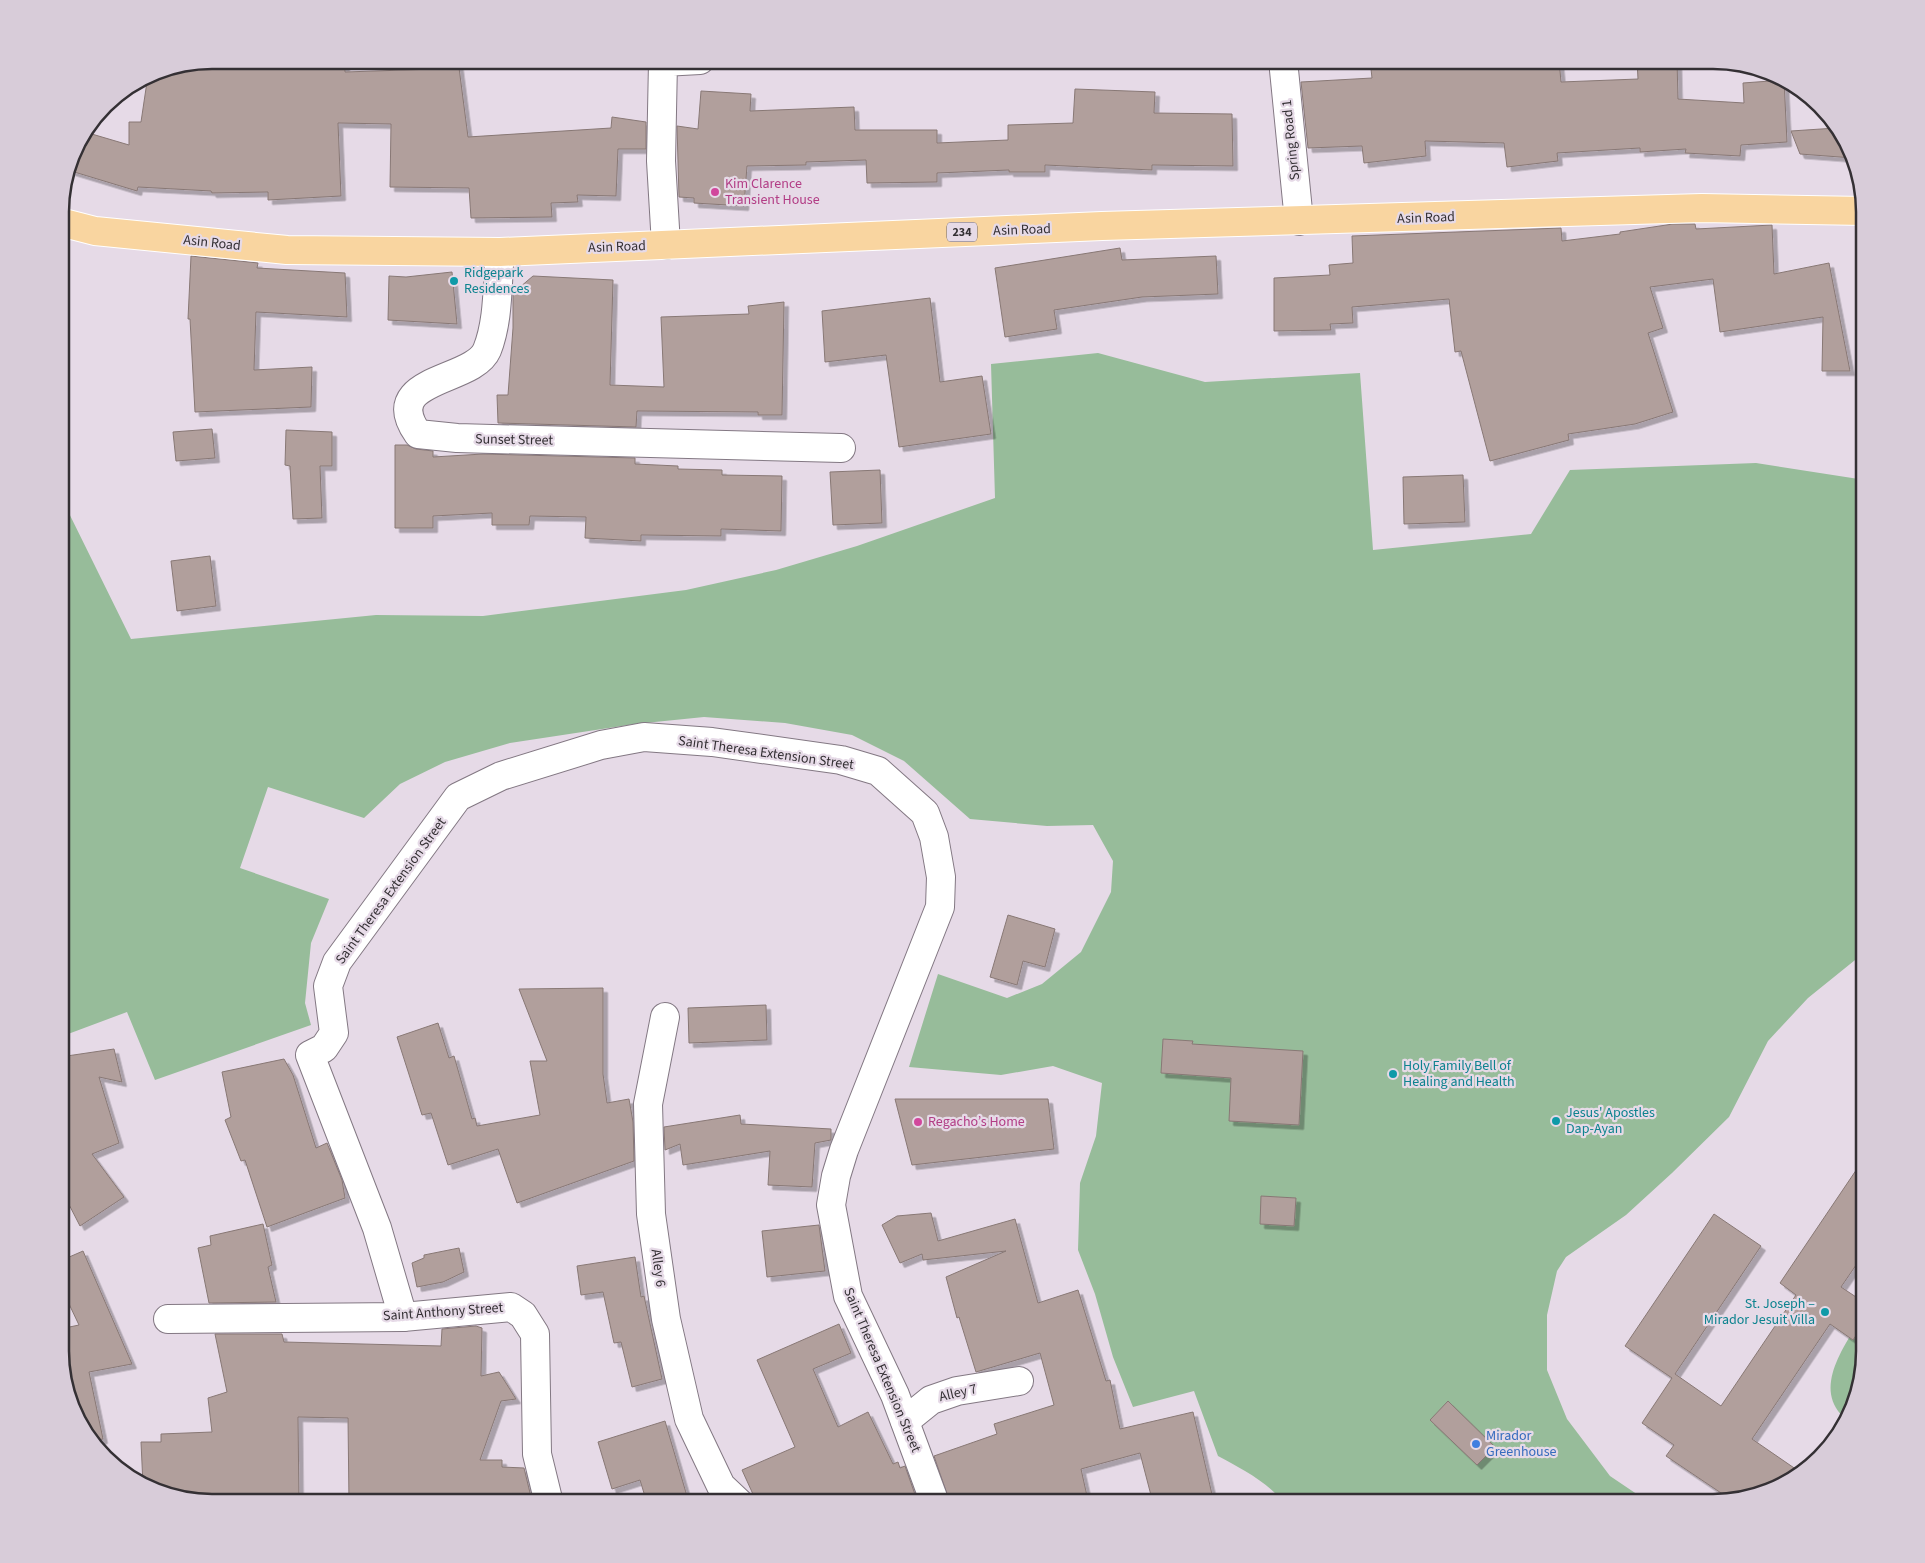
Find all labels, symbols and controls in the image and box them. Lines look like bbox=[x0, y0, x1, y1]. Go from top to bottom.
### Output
street label: Spring Road 1 bbox=[1277, 99, 1305, 181]
place label: Kim Clarence Transient House bbox=[725, 174, 820, 210]
marker: Kim Clarence Transient House bbox=[709, 186, 721, 198]
street label: Asin Road bbox=[1397, 207, 1455, 229]
street label: Asin Road bbox=[993, 219, 1051, 241]
road number: 234 bbox=[947, 222, 977, 242]
street label: Asin Road bbox=[182, 230, 242, 256]
street label: Asin Road bbox=[588, 236, 646, 258]
place label: Ridgepark Residences bbox=[464, 263, 529, 299]
marker: Ridgepark Residences bbox=[448, 275, 460, 287]
street label: Sunset Street bbox=[475, 429, 553, 451]
street label: Saint Theresa Extension Street bbox=[677, 731, 855, 775]
street label: Saint Theresa Extension Street bbox=[331, 813, 451, 968]
place label: Holy Family Bell of Healing and Health bbox=[1403, 1056, 1515, 1092]
marker: Holy Family Bell of Healing and Health bbox=[1387, 1068, 1399, 1080]
place label: Jesus' Apostles Dap-Ayan bbox=[1566, 1103, 1655, 1139]
place label: Regacho’s Home bbox=[928, 1112, 1025, 1132]
marker: Jesus' Apostles Dap-Ayan bbox=[1550, 1115, 1562, 1127]
marker: Regacho’s Home bbox=[912, 1116, 924, 1128]
street label: Alley 6 bbox=[645, 1248, 671, 1288]
street label: Saint Theresa Extension Street bbox=[838, 1285, 926, 1456]
place label: St. Joseph – Mirador Jesuit Villa bbox=[1704, 1294, 1815, 1330]
street label: Saint Anthony Street bbox=[382, 1298, 504, 1326]
marker: St. Joseph – Mirador Jesuit Villa bbox=[1819, 1306, 1831, 1318]
street label: Alley 7 bbox=[937, 1379, 979, 1407]
place label: Mirador Greenhouse bbox=[1486, 1426, 1557, 1462]
marker: Mirador Greenhouse bbox=[1470, 1438, 1482, 1450]

